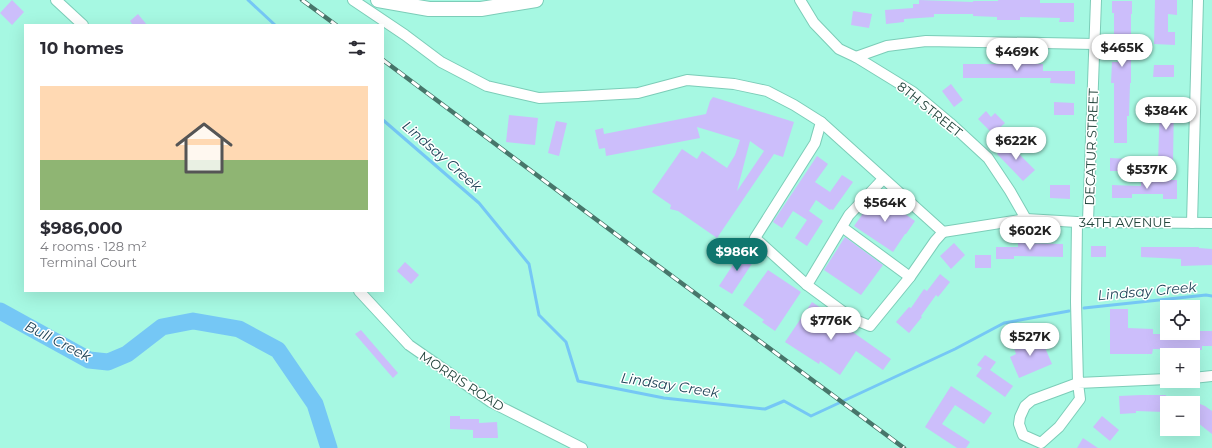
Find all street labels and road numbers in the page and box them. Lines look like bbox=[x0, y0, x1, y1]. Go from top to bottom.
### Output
street label: 8TH STREET bbox=[894, 78, 966, 140]
street label: DECATUR STREET bbox=[1081, 88, 1101, 206]
street label: 34TH AVENUE bbox=[1079, 214, 1171, 230]
street label: MORRIS ROAD bbox=[417, 348, 508, 414]

